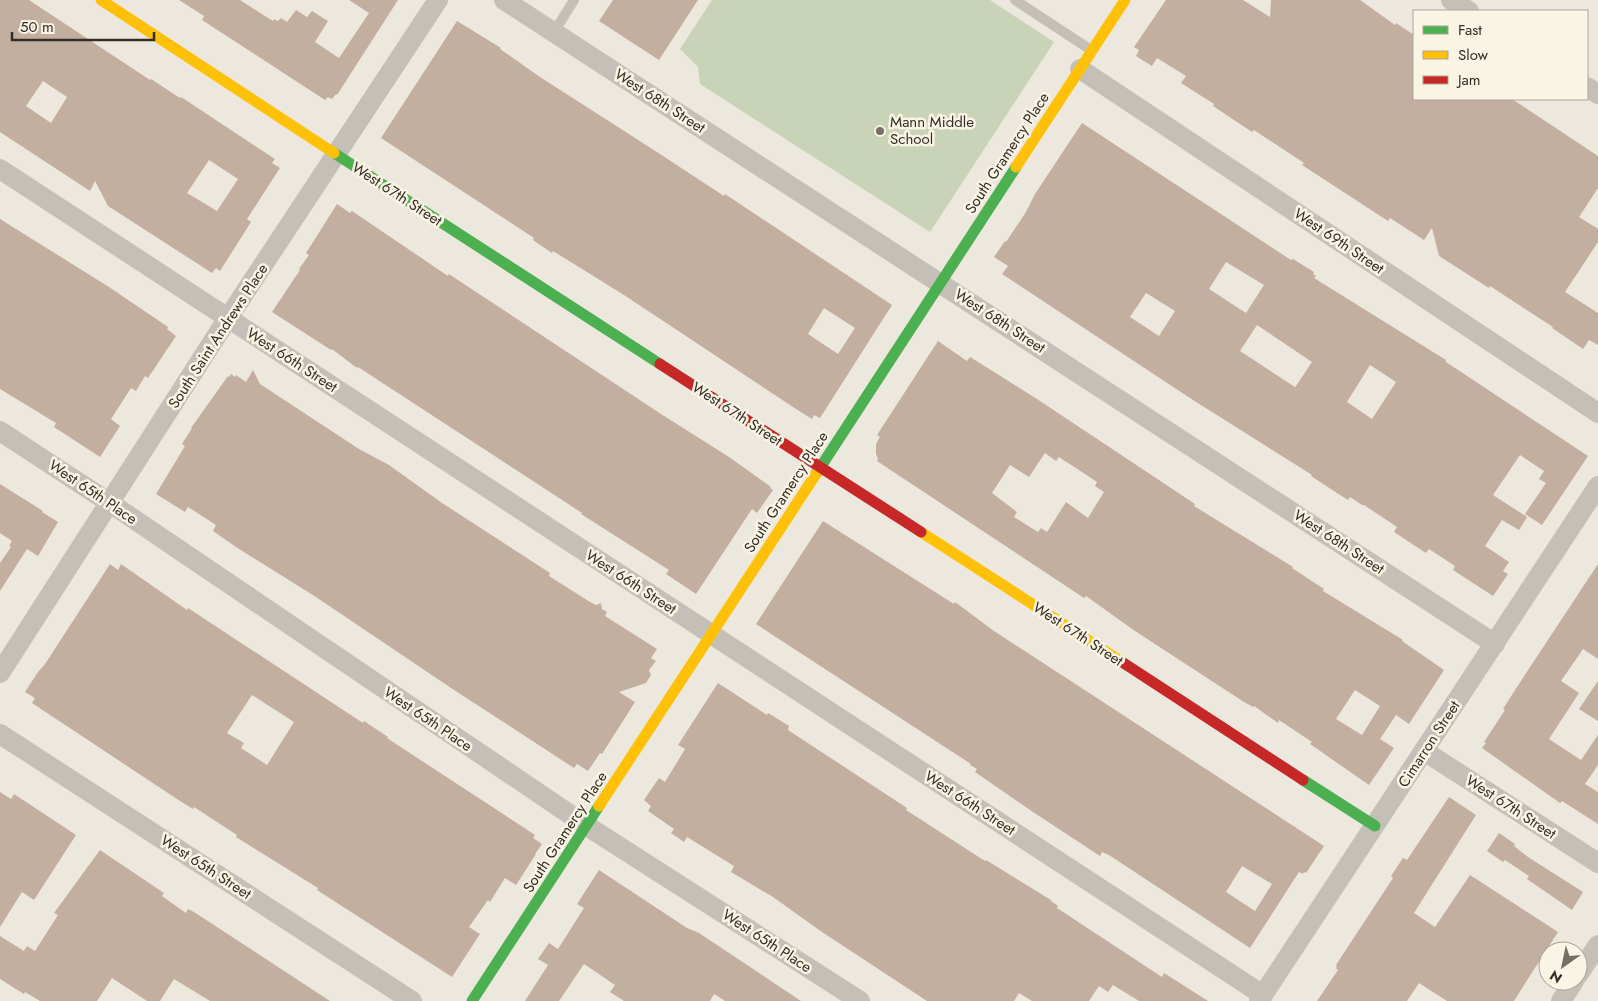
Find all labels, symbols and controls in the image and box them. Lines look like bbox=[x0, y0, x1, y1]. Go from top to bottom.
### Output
scale bar bbox=[12, 10, 155, 42]
legend bbox=[1413, 10, 1588, 100]
text: 50 m bbox=[20, 16, 54, 38]
text: Fast bbox=[1458, 19, 1482, 41]
text: Slow bbox=[1458, 44, 1489, 66]
street label: West 68th Street bbox=[610, 63, 710, 139]
text: Jam bbox=[1456, 69, 1481, 91]
street label: South Gramercy Place bbox=[959, 88, 1055, 218]
place label: Mann Middle School bbox=[890, 111, 974, 150]
marker: Mann Middle School bbox=[874, 125, 886, 137]
street label: West 67th Street bbox=[347, 157, 447, 232]
street label: West 69th Street bbox=[1289, 203, 1389, 280]
street label: South Saint Andrews Place bbox=[163, 259, 273, 413]
street label: West 68th Street bbox=[950, 283, 1050, 359]
street label: West 66th Street bbox=[242, 322, 342, 398]
street label: West 67th Street bbox=[687, 377, 787, 452]
street label: South Gramercy Place bbox=[738, 427, 834, 557]
street label: West 65th Place bbox=[44, 454, 142, 530]
street label: West 68th Street bbox=[1289, 504, 1389, 580]
street label: West 66th Street bbox=[581, 544, 681, 620]
street label: West 67th Street bbox=[1028, 597, 1128, 672]
street label: West 65th Place bbox=[379, 681, 477, 757]
street label: Cimarron Street bbox=[1393, 696, 1466, 792]
street label: West 66th Street bbox=[920, 765, 1020, 841]
street label: South Gramercy Place bbox=[517, 767, 613, 897]
street label: West 67th Street bbox=[1461, 770, 1561, 845]
street label: West 65th Street bbox=[156, 829, 256, 905]
street label: West 65th Place bbox=[718, 904, 816, 978]
north arrow bbox=[1538, 941, 1588, 991]
text: N bbox=[1546, 965, 1566, 988]

